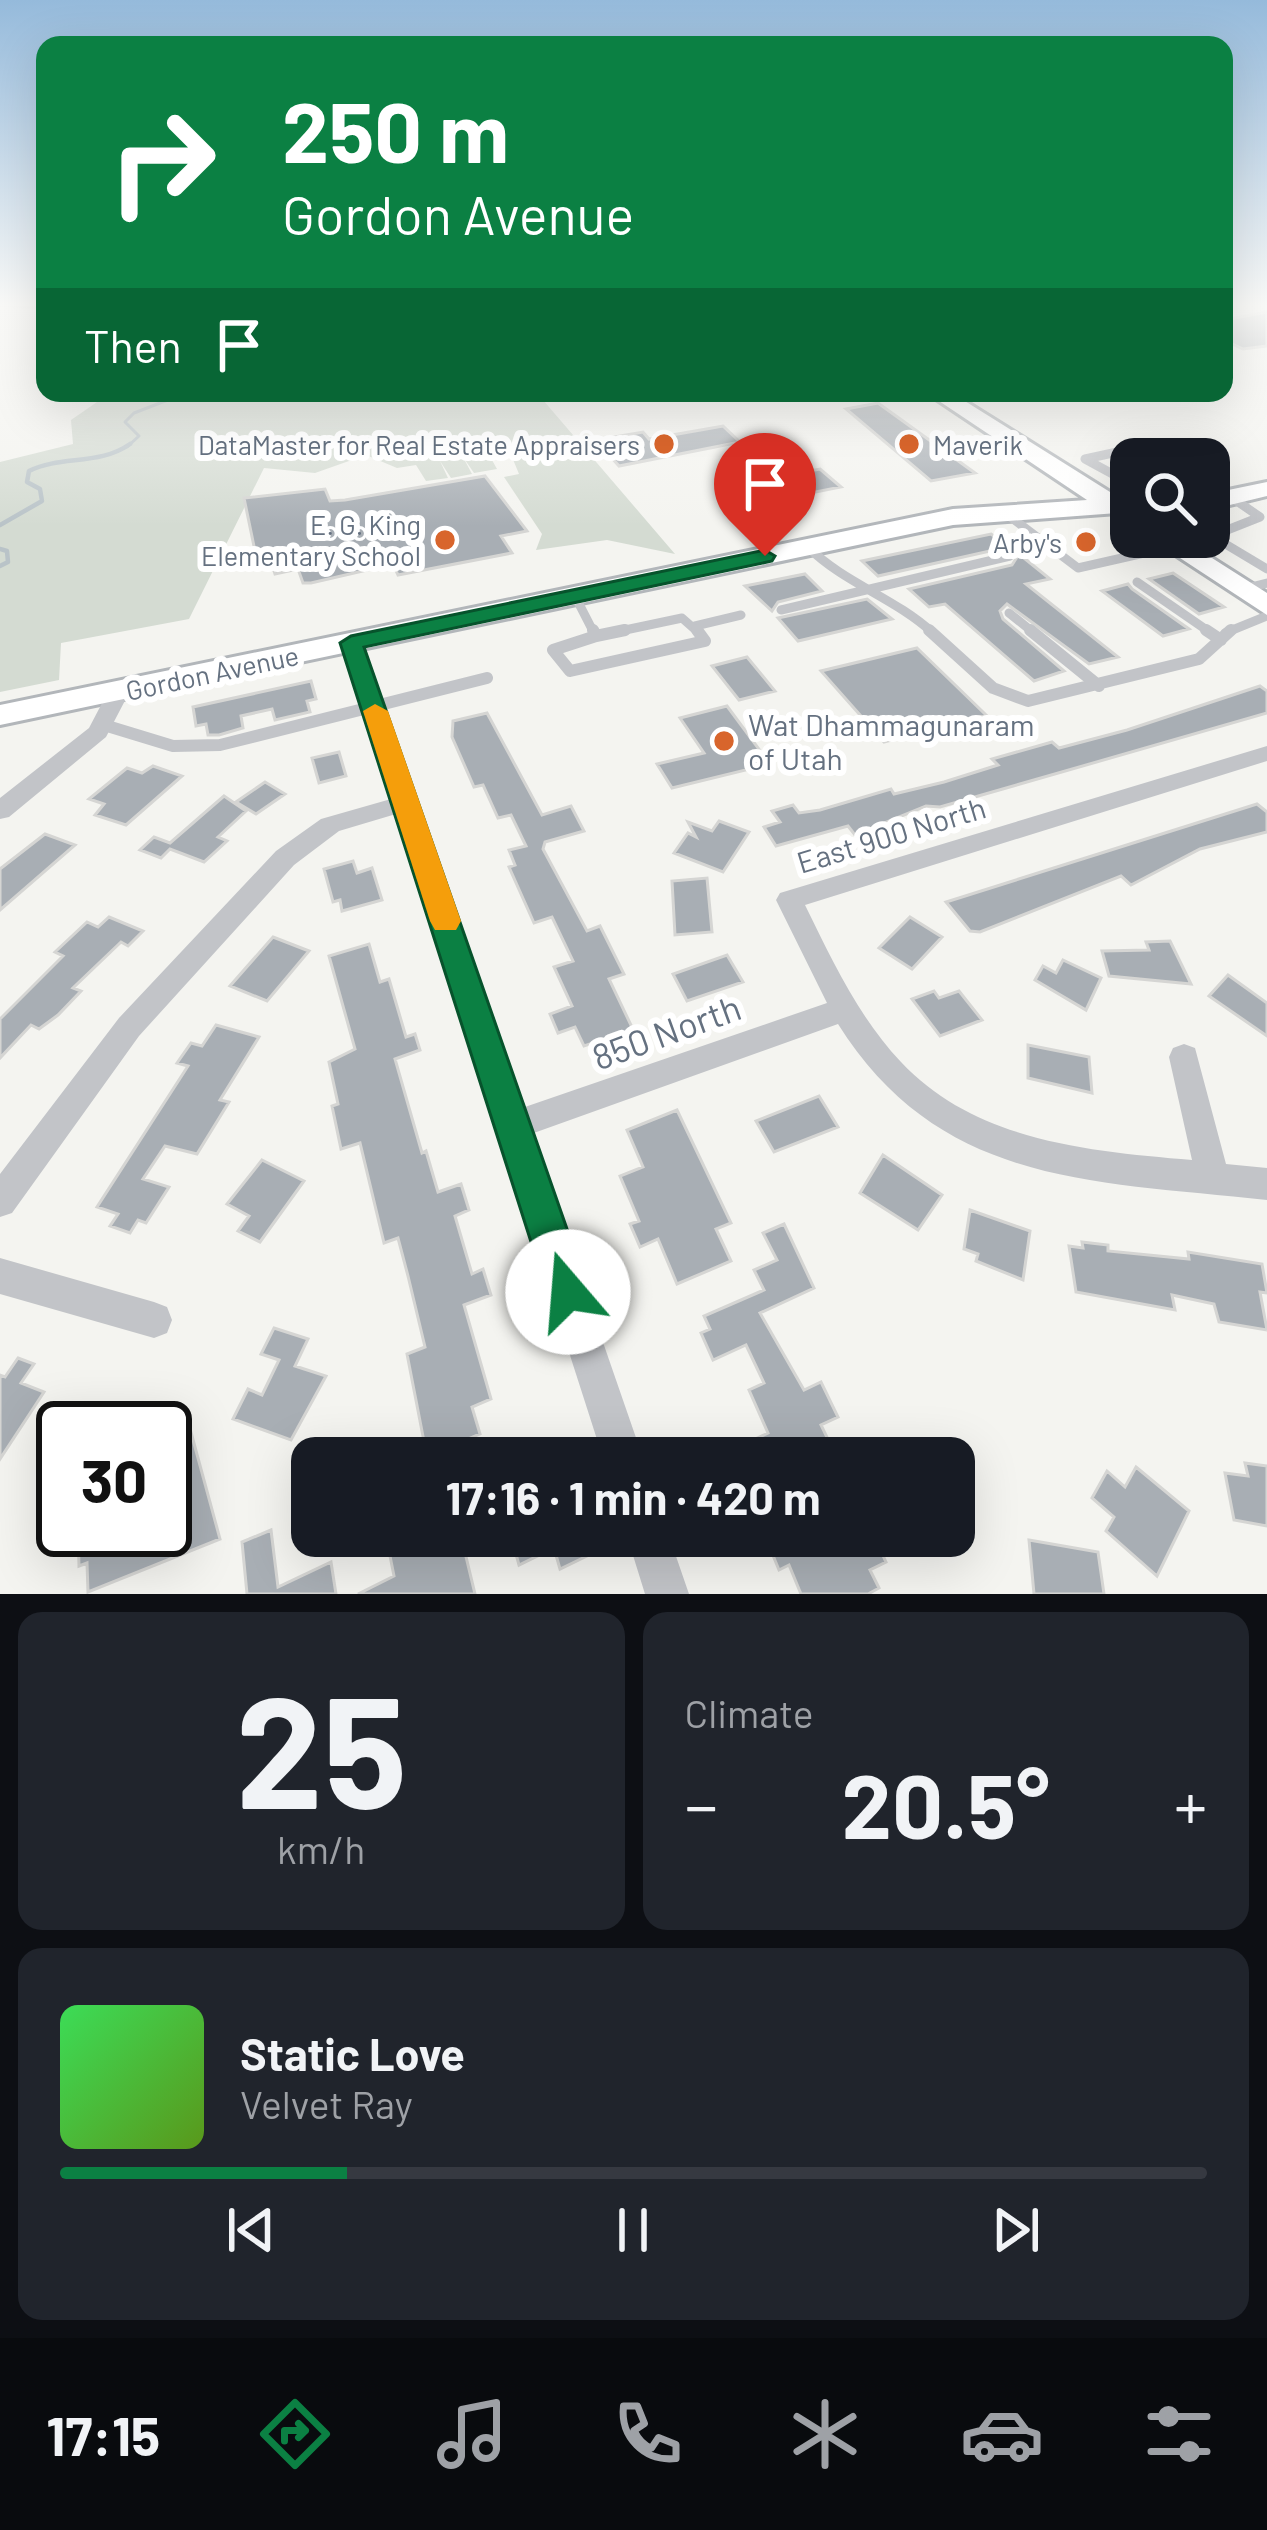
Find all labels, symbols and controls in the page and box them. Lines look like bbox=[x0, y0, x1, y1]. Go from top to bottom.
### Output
text: 250 m bbox=[282, 79, 509, 180]
icon: right bbox=[84, 84, 240, 240]
text: Gordon Avenue bbox=[282, 181, 634, 246]
icon: arrive bbox=[206, 312, 272, 378]
text: Then bbox=[84, 318, 182, 372]
place label: DataMaster for Real Estate Appraisers bbox=[198, 428, 640, 460]
place label: Maverik bbox=[933, 428, 1023, 460]
marker: DataMaster for Real Estate Appraisers bbox=[651, 431, 677, 457]
marker: Maverik bbox=[896, 431, 922, 457]
pin bbox=[714, 433, 816, 556]
map controls bbox=[1110, 438, 1230, 558]
button: search bbox=[1110, 438, 1230, 558]
icon: arrive bbox=[732, 451, 798, 517]
place label: E. G. King Elementary School bbox=[201, 508, 421, 571]
place label: Arby's bbox=[993, 526, 1062, 558]
marker: E. G. King Elementary School bbox=[432, 527, 458, 553]
marker: Arby's bbox=[1073, 529, 1099, 555]
street label: Gordon Avenue bbox=[123, 638, 301, 706]
place label: Wat Dhammagunaram of Utah bbox=[748, 706, 1035, 776]
marker: Wat Dhammagunaram of Utah bbox=[711, 728, 737, 754]
street label: East 900 North bbox=[792, 788, 990, 880]
street label: 850 North bbox=[586, 984, 746, 1078]
position arrow bbox=[505, 1229, 631, 1355]
speed limit sign: 30 bbox=[36, 1401, 192, 1557]
text: 17:16 · 1 min · 420 m bbox=[445, 1470, 821, 1524]
text: 25 bbox=[236, 1653, 407, 1840]
text: Climate bbox=[685, 1689, 814, 1736]
text: 20.5° bbox=[842, 1749, 1050, 1857]
text: − bbox=[685, 1764, 718, 1843]
text: + bbox=[1174, 1764, 1207, 1843]
text: km/h bbox=[277, 1825, 365, 1872]
text: Static Love bbox=[240, 2026, 465, 2080]
text: Velvet Ray bbox=[240, 2080, 413, 2127]
icon: previous bbox=[218, 2197, 284, 2263]
icon: pause bbox=[600, 2197, 666, 2263]
icon: next bbox=[983, 2197, 1049, 2263]
icon: directions bbox=[253, 2392, 337, 2476]
icon: music bbox=[430, 2392, 514, 2476]
icon: phone bbox=[606, 2392, 690, 2476]
icon: climate bbox=[783, 2392, 867, 2476]
icon: car bbox=[960, 2392, 1044, 2476]
icon: filters bbox=[1137, 2392, 1221, 2476]
text: 17:15 bbox=[46, 2402, 160, 2467]

